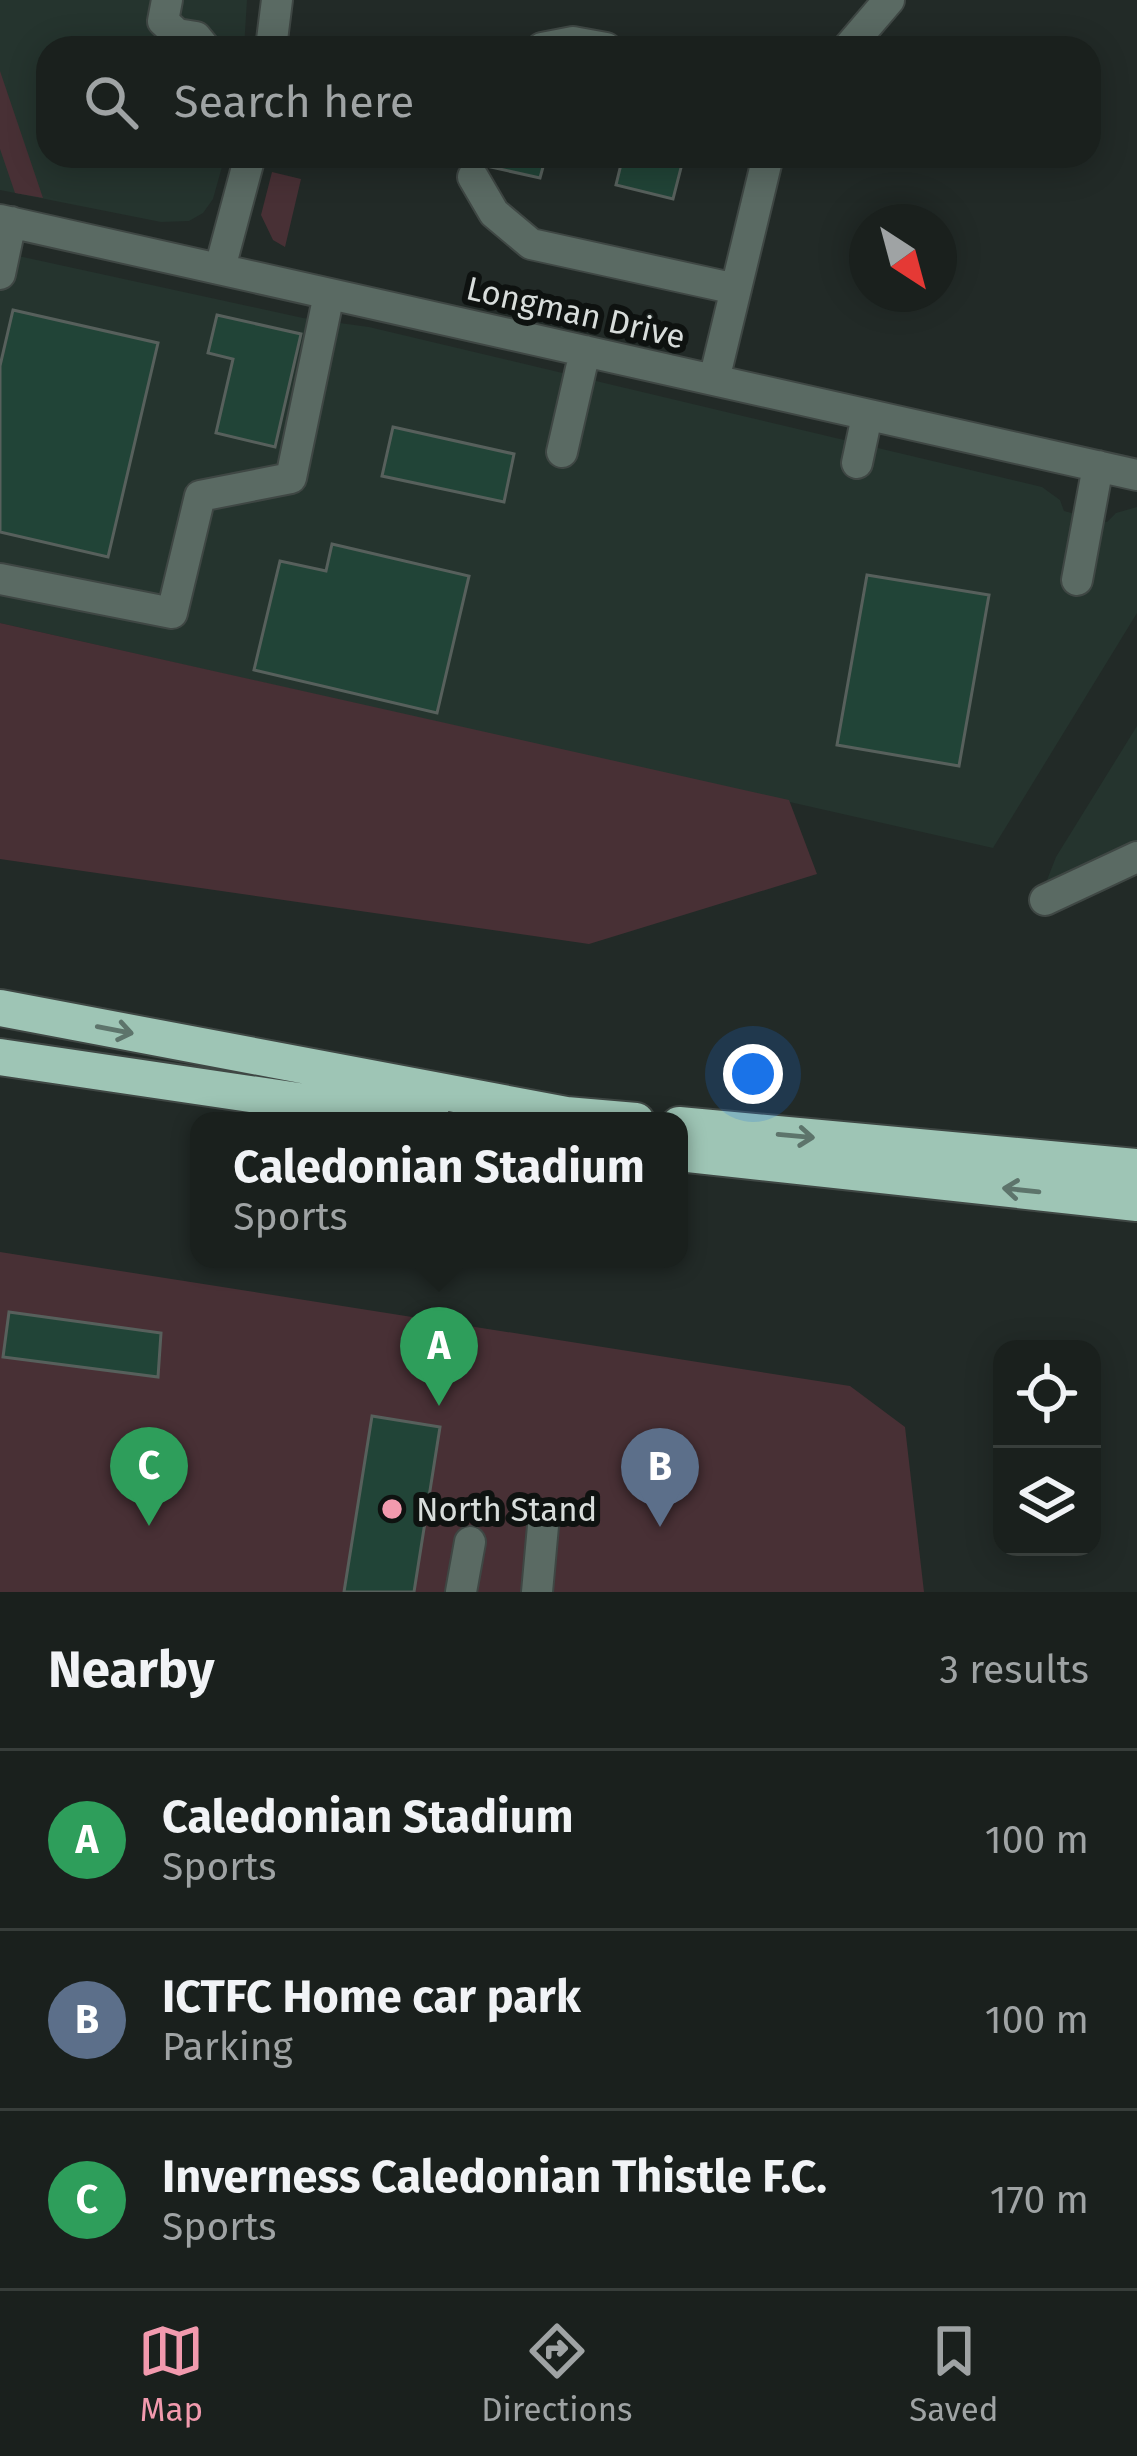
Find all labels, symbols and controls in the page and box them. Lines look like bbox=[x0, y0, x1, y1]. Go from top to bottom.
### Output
search box bbox=[36, 36, 1101, 168]
icon: search bbox=[78, 69, 144, 135]
text: Search here bbox=[174, 75, 414, 129]
north arrow bbox=[849, 204, 957, 312]
street label: Longman Drive bbox=[463, 268, 689, 358]
one-way arrow bbox=[95, 1020, 134, 1042]
your location bbox=[723, 1044, 783, 1104]
popup bbox=[190, 1112, 688, 1268]
one-way arrow bbox=[775, 1125, 814, 1148]
text: Caledonian Stadium bbox=[233, 1140, 645, 1194]
one-way arrow bbox=[1002, 1178, 1041, 1201]
text: Sports bbox=[233, 1194, 348, 1240]
pin: A bbox=[400, 1307, 478, 1406]
map controls bbox=[993, 1340, 1101, 1556]
button: locate bbox=[993, 1340, 1101, 1448]
pin: C bbox=[110, 1427, 188, 1526]
pin: B bbox=[621, 1428, 699, 1527]
button: layers bbox=[993, 1448, 1101, 1556]
place label: North Stand bbox=[416, 1490, 597, 1530]
marker: North Stand bbox=[379, 1496, 405, 1522]
text: Nearby bbox=[48, 1639, 214, 1701]
text: 3 results bbox=[939, 1647, 1089, 1693]
text: Caledonian Stadium bbox=[162, 1790, 574, 1844]
text: A bbox=[75, 1817, 99, 1863]
text: 100 m bbox=[985, 1817, 1089, 1863]
text: Sports bbox=[162, 1844, 277, 1890]
text: ICTFC Home car park bbox=[162, 1970, 581, 2024]
text: B bbox=[75, 1997, 99, 2043]
text: 100 m bbox=[985, 1997, 1089, 2043]
text: Parking bbox=[162, 2024, 293, 2070]
text: Inverness Caledonian Thistle F.C. bbox=[162, 2150, 827, 2204]
text: C bbox=[76, 2177, 98, 2223]
text: 170 m bbox=[990, 2177, 1089, 2223]
text: Sports bbox=[162, 2204, 277, 2250]
tab: Map bbox=[138, 2318, 204, 2430]
tab: Directions bbox=[481, 2318, 633, 2430]
tab: Saved bbox=[909, 2318, 999, 2430]

